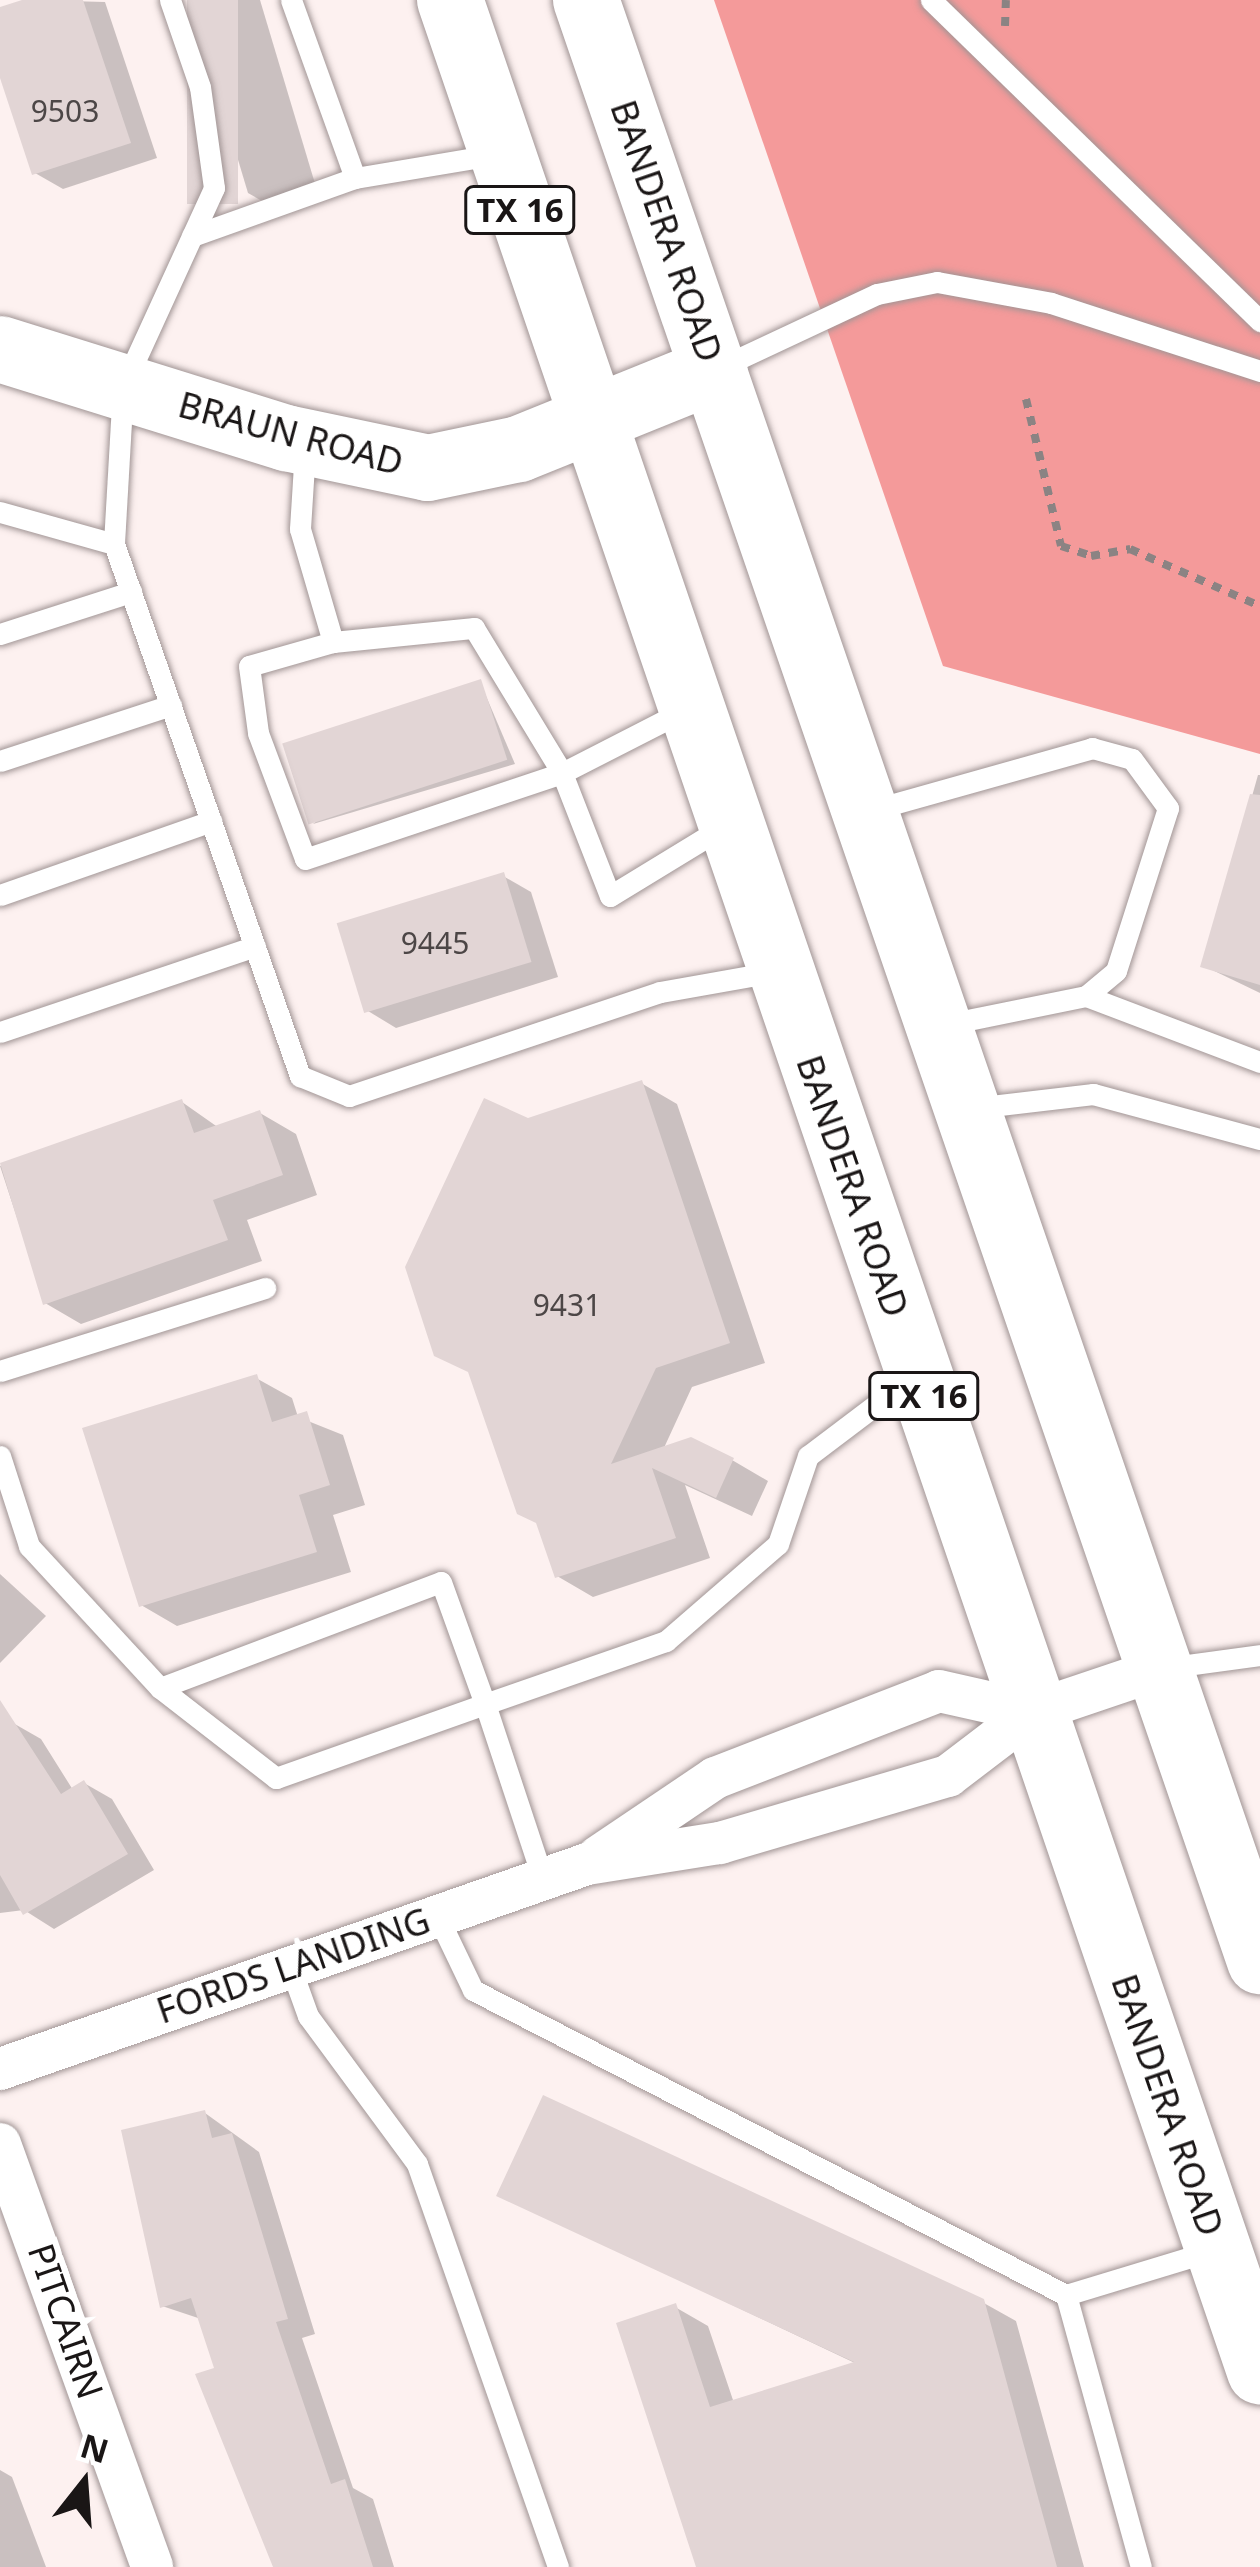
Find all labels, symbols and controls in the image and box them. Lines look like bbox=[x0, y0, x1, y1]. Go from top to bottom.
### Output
house number: 9503 bbox=[31, 93, 99, 129]
street label: BANDERA ROAD bbox=[602, 94, 732, 368]
road number: TX 16 bbox=[463, 183, 577, 237]
street label: BRAUN ROAD bbox=[174, 382, 408, 484]
house number: 9445 bbox=[401, 925, 469, 961]
street label: BANDERA ROAD bbox=[788, 1049, 918, 1323]
house number: 9431 bbox=[533, 1287, 601, 1323]
road number: TX 16 bbox=[867, 1369, 981, 1423]
street label: FORDS LANDING bbox=[151, 1898, 435, 2032]
street label: BANDERA ROAD bbox=[1103, 1968, 1233, 2242]
street label: PITCAIRN bbox=[19, 2238, 113, 2404]
north arrow bbox=[24, 2423, 144, 2543]
text: N bbox=[75, 2423, 114, 2474]

